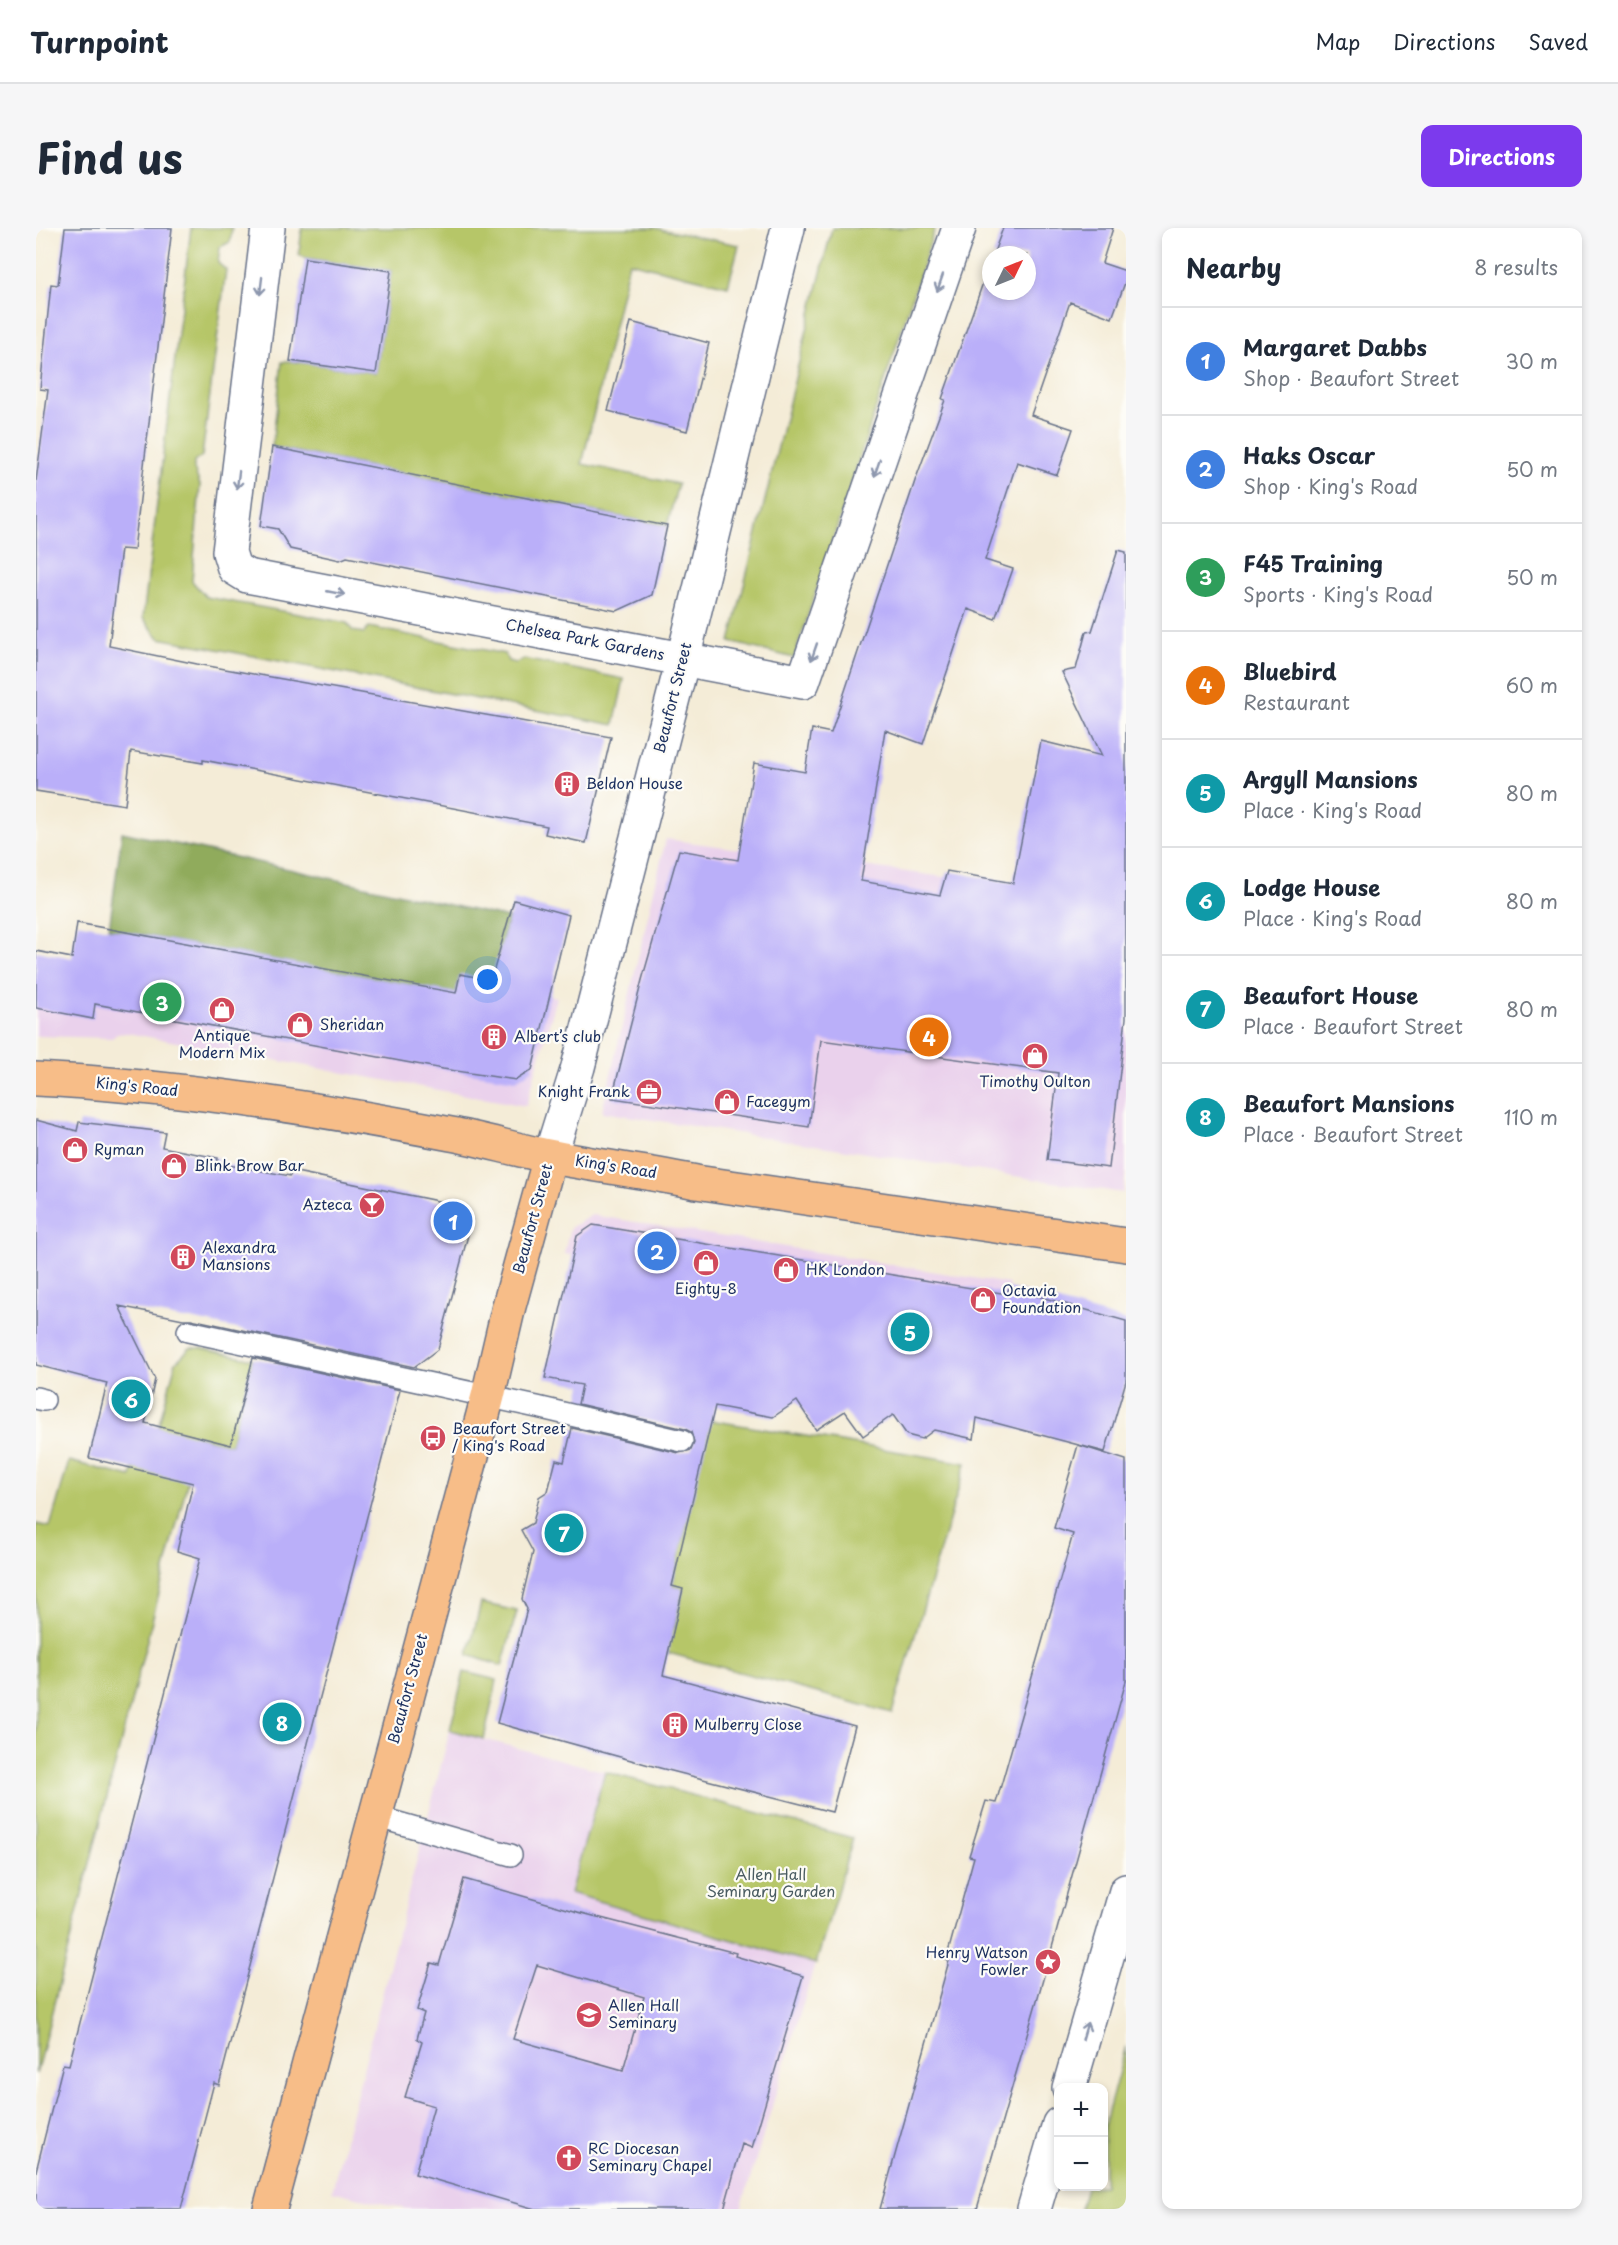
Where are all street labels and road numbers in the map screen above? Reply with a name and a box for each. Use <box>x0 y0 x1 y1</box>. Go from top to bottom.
street label: Chelsea Park Gardens <box>504 612 667 665</box>
street label: Beaufort Street <box>647 640 696 756</box>
street label: King's Road <box>95 1070 179 1101</box>
street label: King's Road <box>574 1148 659 1183</box>
street label: Beaufort Street <box>506 1161 557 1277</box>
street label: Beaufort Street <box>381 1631 432 1747</box>

